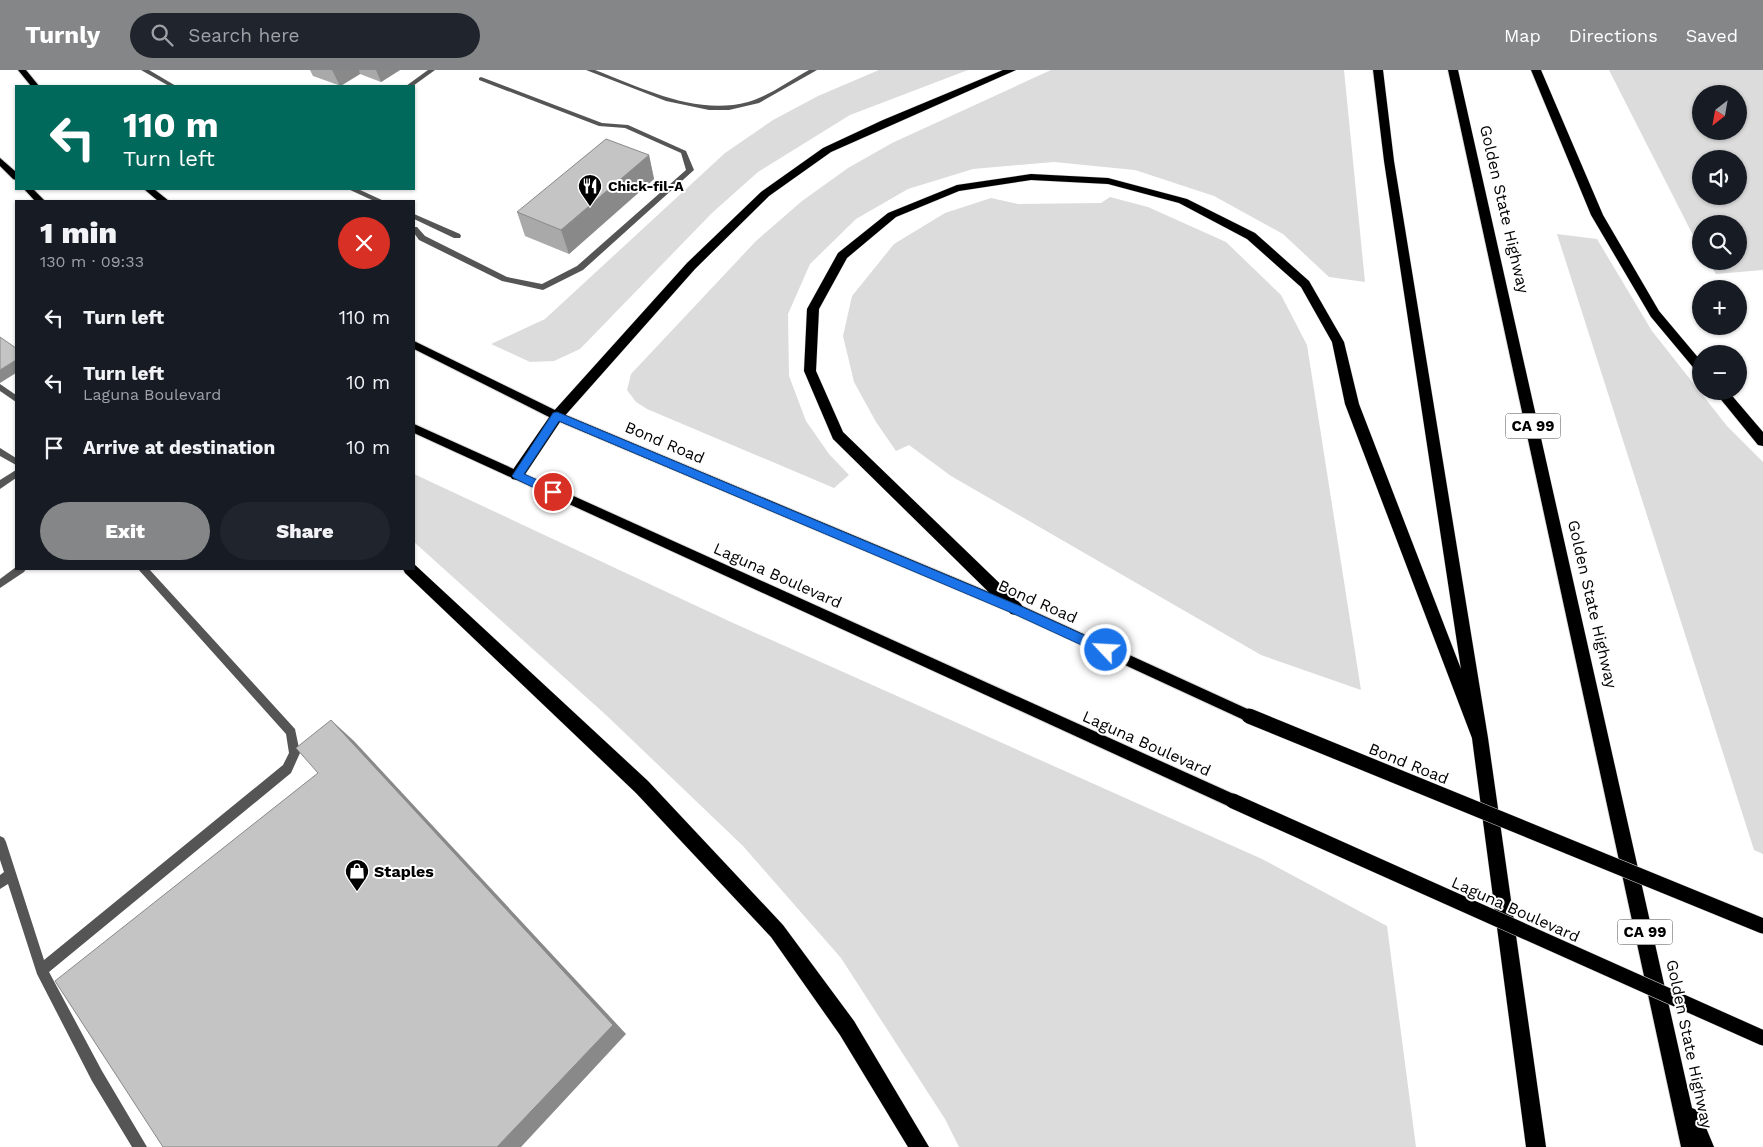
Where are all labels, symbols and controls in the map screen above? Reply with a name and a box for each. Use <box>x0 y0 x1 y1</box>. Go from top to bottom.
search box <box>130 13 480 58</box>
text: Turnly <box>25 21 100 49</box>
icon: search <box>148 21 176 49</box>
text: Search here <box>188 24 300 47</box>
text: Map <box>1504 25 1541 46</box>
text: Directions <box>1569 25 1658 46</box>
text: Saved <box>1686 25 1738 46</box>
north arrow <box>1692 85 1748 140</box>
map controls <box>1692 85 1747 400</box>
text: 110 m <box>123 104 219 146</box>
icon: left <box>40 105 105 170</box>
street label: Golden State Highway <box>1476 123 1533 296</box>
text: Turn left <box>123 146 215 171</box>
button: sound <box>1692 150 1747 205</box>
restaurant icon: Chick-fil-A <box>577 173 603 207</box>
place label: Chick-fil-A <box>608 178 684 194</box>
text: 1 min <box>40 215 117 250</box>
button: search <box>1692 215 1747 270</box>
button: close <box>338 217 390 269</box>
text: 130 m · 09:33 <box>40 252 144 271</box>
button: + <box>1692 280 1747 335</box>
icon: left <box>40 304 68 332</box>
text: Turn left <box>83 306 164 329</box>
text: 110 m <box>339 306 390 329</box>
button: − <box>1692 345 1747 400</box>
text: Turn left <box>83 362 164 385</box>
icon: left <box>40 369 68 397</box>
text: 10 m <box>346 371 390 394</box>
text: Laguna Boulevard <box>83 385 221 404</box>
road number: CA 99 <box>1506 414 1560 438</box>
street label: Bond Road <box>622 417 707 468</box>
icon: arrive <box>40 434 68 462</box>
text: Arrive at destination <box>83 436 275 459</box>
text: 10 m <box>346 436 390 459</box>
pin <box>532 471 574 513</box>
icon: arrive <box>539 478 567 506</box>
button: Exit <box>40 502 210 560</box>
button: Share <box>220 502 390 560</box>
street label: Golden State Highway <box>1564 518 1621 691</box>
street label: Laguna Boulevard <box>711 539 845 612</box>
street label: Bond Road <box>995 576 1080 627</box>
position arrow <box>1079 623 1131 675</box>
street label: Laguna Boulevard <box>1080 707 1214 780</box>
street label: Bond Road <box>1366 739 1452 788</box>
shop icon: Staples <box>344 858 370 892</box>
place label: Staples <box>374 862 434 881</box>
street label: Laguna Boulevard <box>1449 873 1583 946</box>
road number: CA 99 <box>1618 920 1672 944</box>
street label: Golden State Highway <box>1662 958 1717 1131</box>

